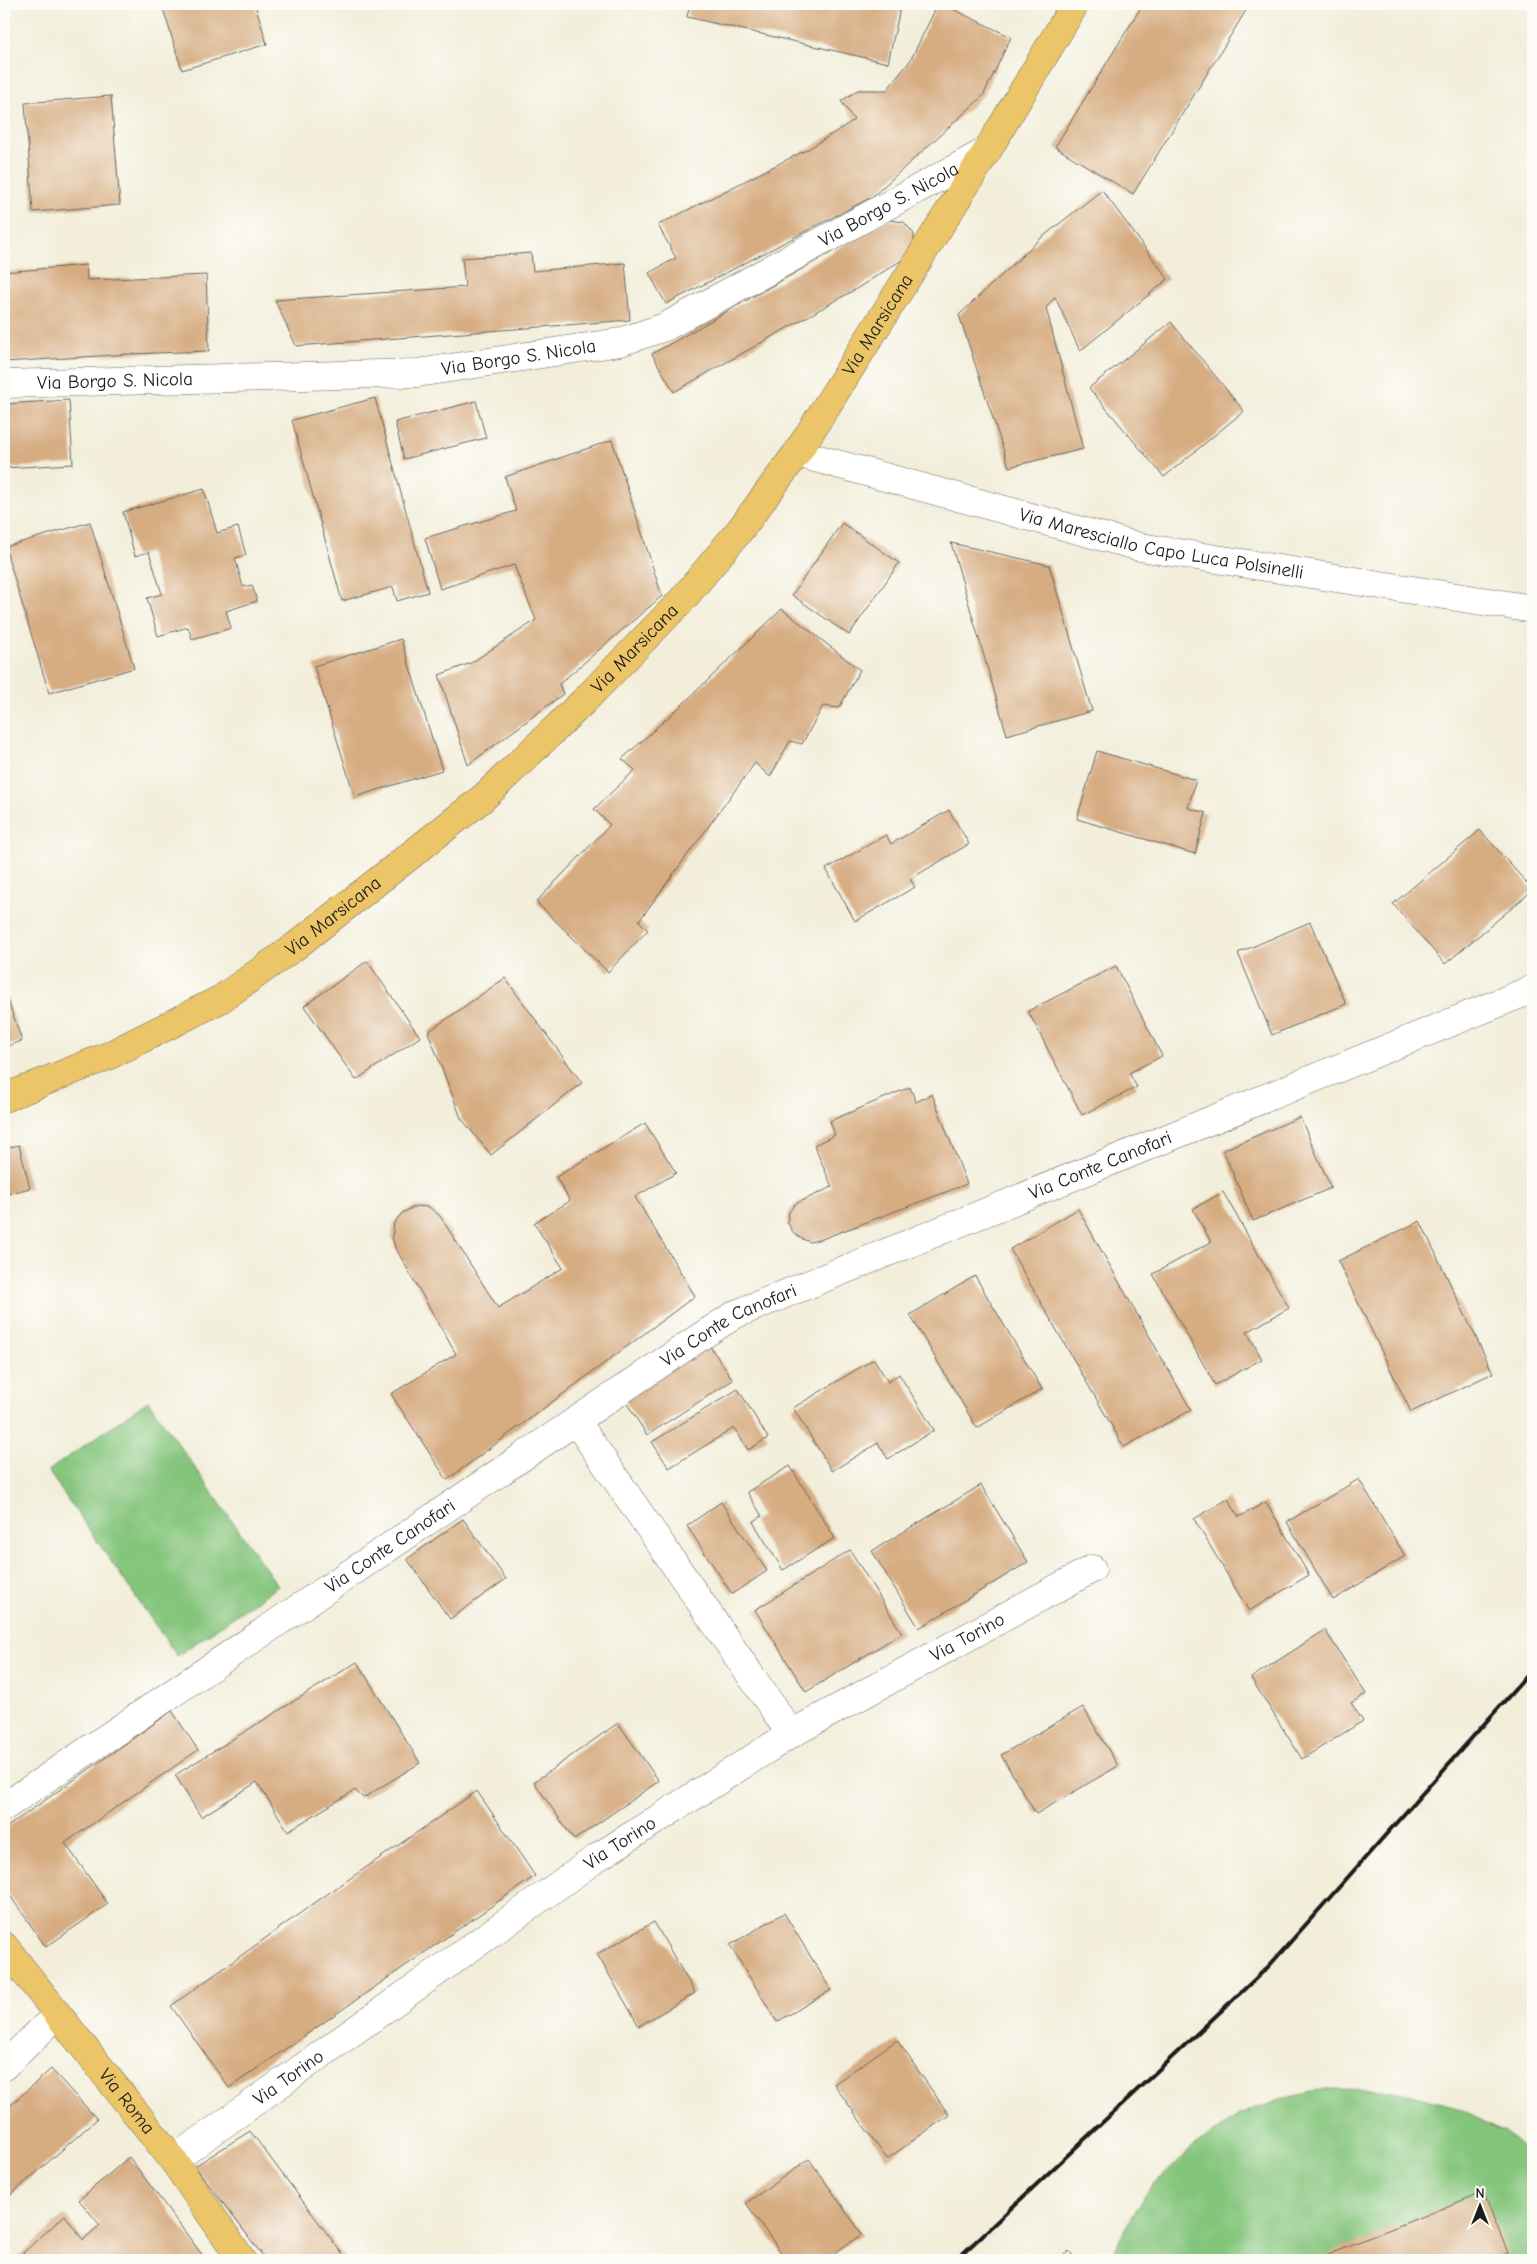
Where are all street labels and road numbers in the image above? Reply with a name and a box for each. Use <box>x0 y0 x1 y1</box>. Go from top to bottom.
street label: Via Borgo S. Nicola <box>815 158 962 252</box>
street label: Via Marsicana <box>838 270 918 380</box>
street label: Via Borgo S. Nicola <box>440 335 597 380</box>
street label: Via Borgo S. Nicola <box>37 368 193 394</box>
street label: Via Maresciallo Capo Luca Polsinelli <box>1017 503 1305 584</box>
street label: Via Marsicana <box>587 600 683 698</box>
street label: Via Marsicana <box>281 872 385 961</box>
street label: Via Conte Canofari <box>1026 1126 1175 1204</box>
street label: Via Conte Canofari <box>657 1279 800 1371</box>
street label: Via Conte Canofari <box>321 1494 459 1598</box>
street label: Via Torino <box>926 1608 1008 1666</box>
street label: Via Torino <box>580 1812 660 1874</box>
street label: Via Torino <box>249 2045 328 2110</box>
street label: Via Roma <box>94 2064 159 2139</box>

